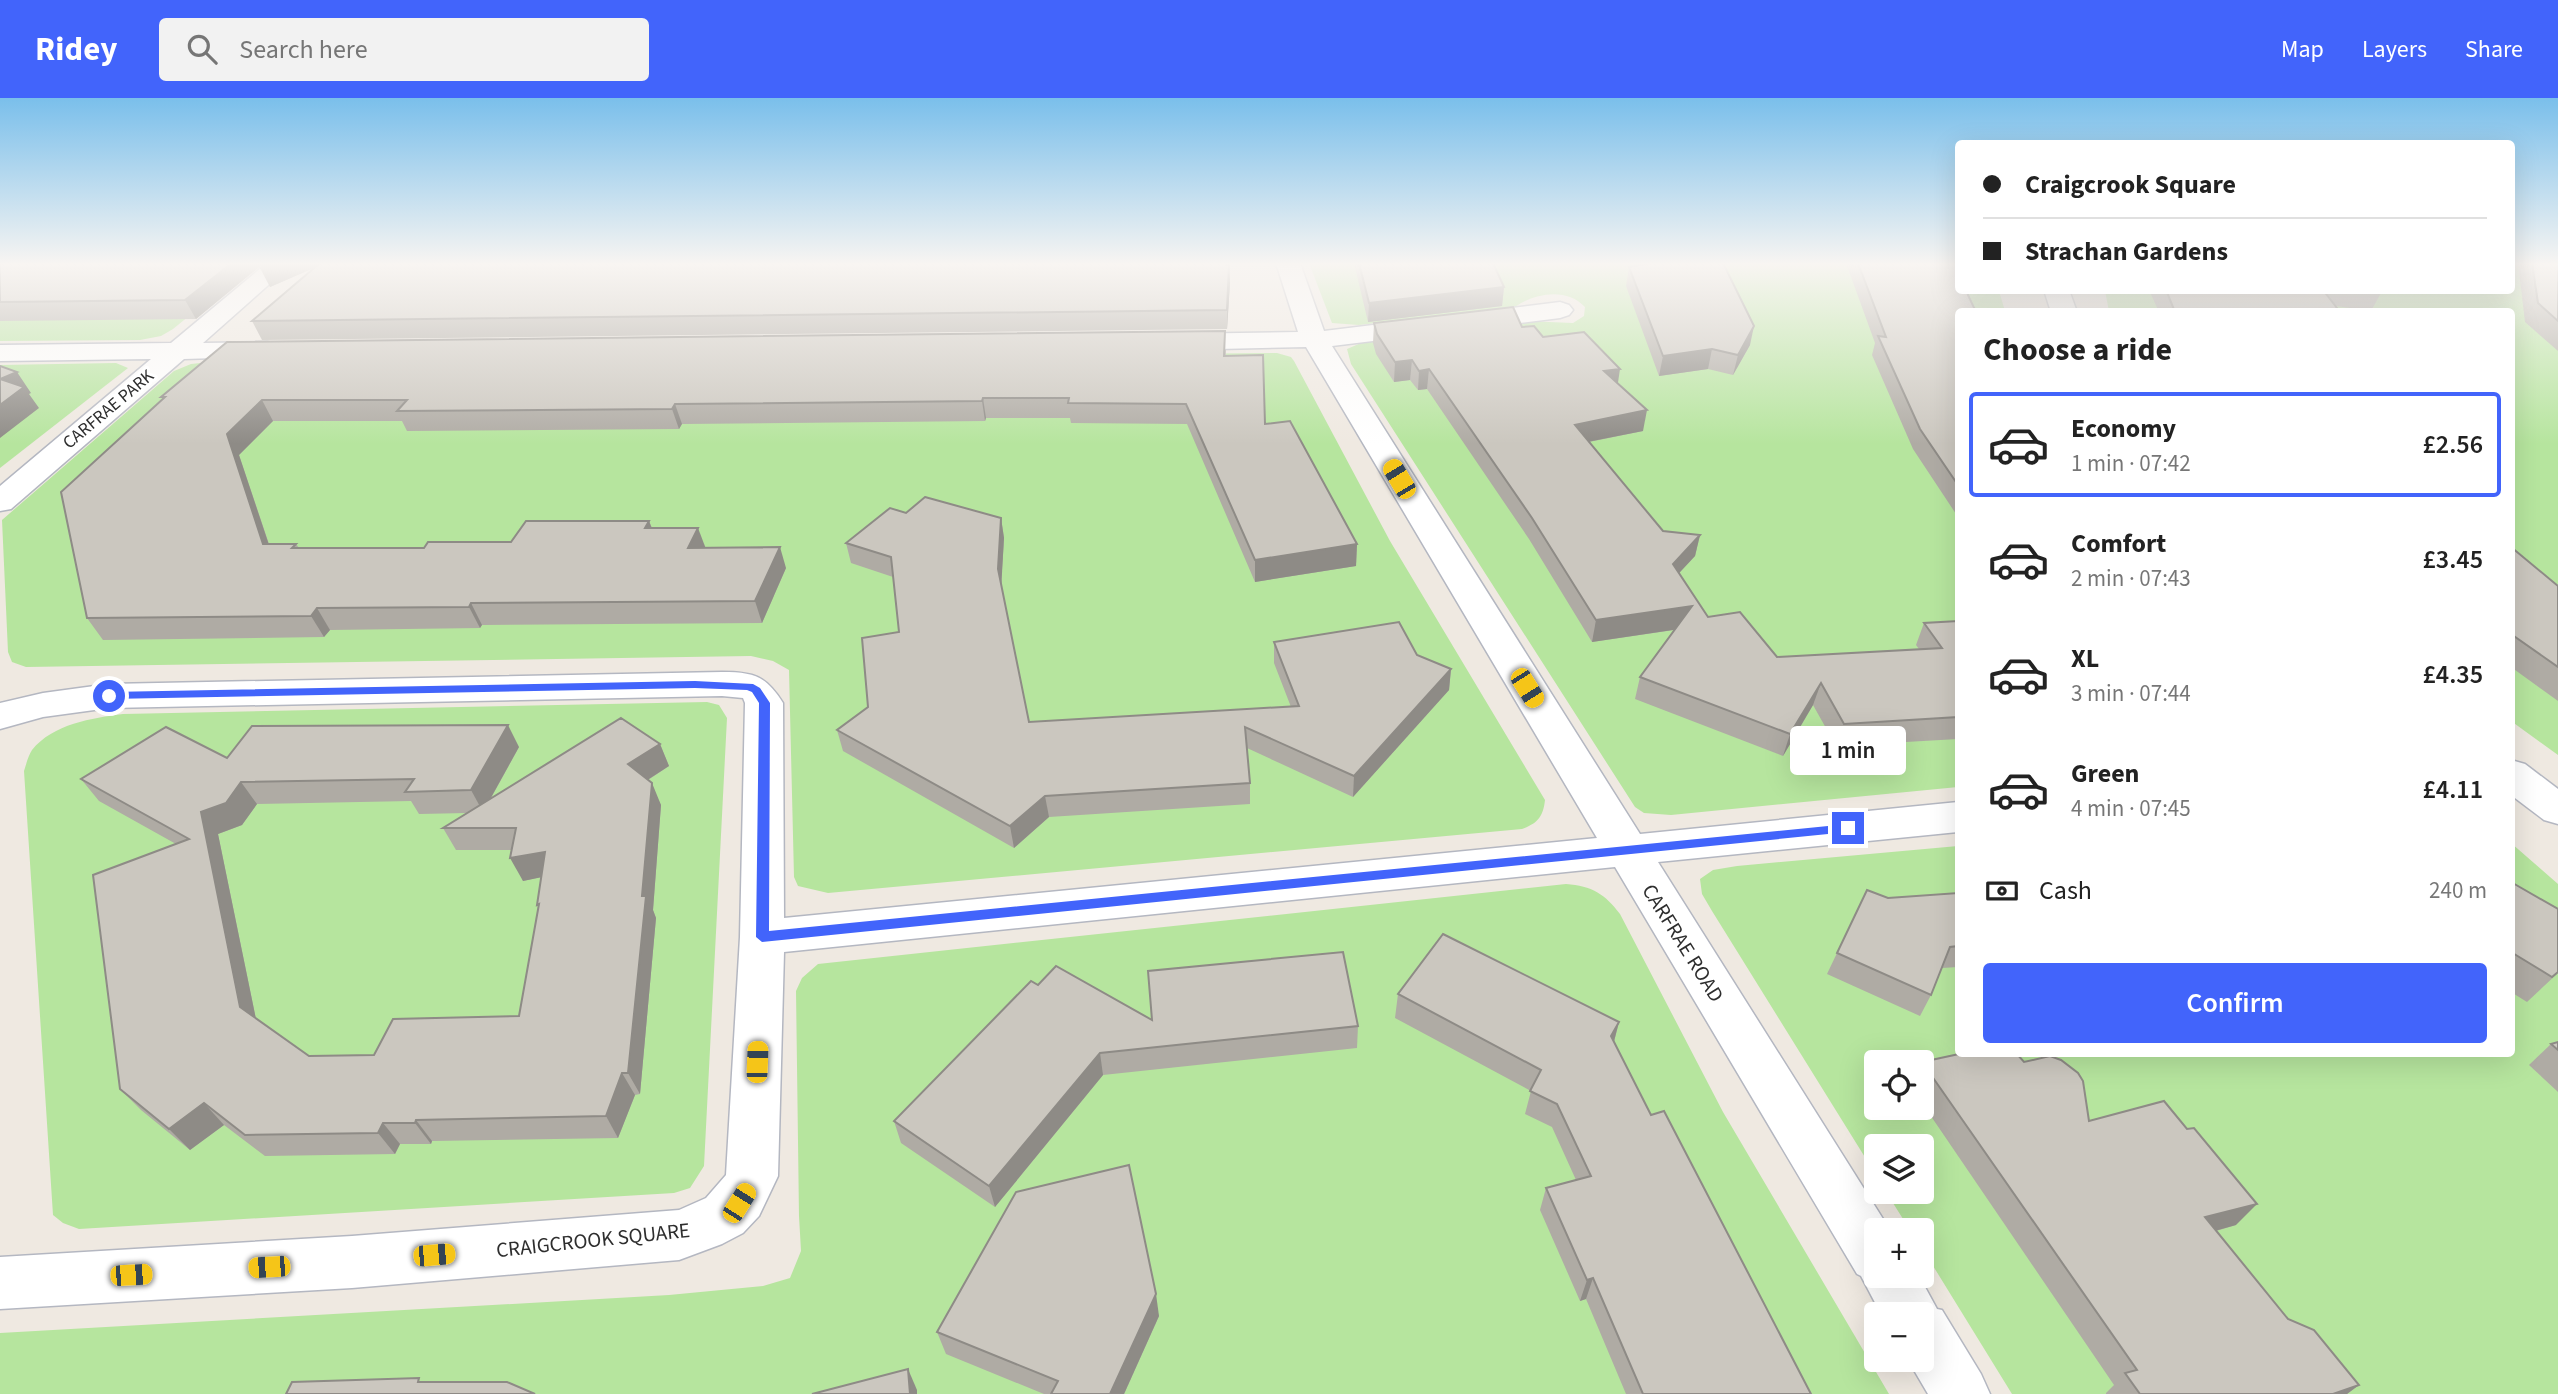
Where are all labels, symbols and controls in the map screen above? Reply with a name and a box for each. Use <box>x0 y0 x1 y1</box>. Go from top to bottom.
search box <box>159 18 649 81</box>
text: Ridey <box>35 26 117 73</box>
icon: search <box>183 30 221 68</box>
text: Search here <box>239 31 368 68</box>
text: Map <box>2281 32 2324 67</box>
text: Layers <box>2362 32 2427 67</box>
text: Share <box>2465 32 2523 67</box>
text: Craigcrook Square <box>2025 166 2236 203</box>
text: Strachan Gardens <box>2025 233 2228 270</box>
text: Choose a ride <box>1983 327 2172 373</box>
street label: CARFRAE PARK <box>57 363 160 455</box>
text: Economy <box>2071 410 2176 447</box>
icon: car <box>1987 413 2050 476</box>
text: £2.56 <box>2422 426 2483 463</box>
text: 1 min · 07:42 <box>2071 447 2191 480</box>
car <box>1380 456 1419 502</box>
text: Comfort <box>2071 525 2166 562</box>
icon: car <box>1987 528 2050 591</box>
text: £3.45 <box>2422 541 2483 578</box>
text: 2 min · 07:43 <box>2071 562 2191 595</box>
text: XL <box>2071 640 2099 677</box>
icon: car <box>1987 643 2050 706</box>
text: £4.35 <box>2422 656 2483 693</box>
car <box>1507 665 1548 711</box>
text: 3 min · 07:44 <box>2071 677 2191 710</box>
route start <box>93 680 125 712</box>
callout: 1 min <box>1790 726 1906 776</box>
text: 1 min <box>1821 734 1875 767</box>
text: Green <box>2071 755 2139 792</box>
icon: car <box>1987 758 2050 821</box>
text: £4.11 <box>2422 771 2483 808</box>
text: 4 min · 07:45 <box>2071 792 2191 825</box>
route end <box>1832 812 1864 844</box>
icon: cash <box>1983 872 2021 910</box>
text: Cash <box>2039 872 2092 909</box>
text: 240 m <box>2429 874 2487 907</box>
street label: CARFRAE ROAD <box>1635 878 1731 1008</box>
button: Confirm <box>1983 963 2487 1043</box>
car <box>746 1041 769 1083</box>
map controls <box>1864 1050 1934 1372</box>
button: locate <box>1864 1050 1934 1120</box>
button: layers <box>1864 1134 1934 1204</box>
car <box>719 1180 760 1226</box>
street label: CRAIGCROOK SQUARE <box>495 1215 691 1265</box>
button: + <box>1864 1218 1934 1288</box>
car <box>413 1243 456 1267</box>
car <box>248 1255 291 1279</box>
car <box>110 1263 153 1287</box>
button: − <box>1864 1302 1934 1372</box>

